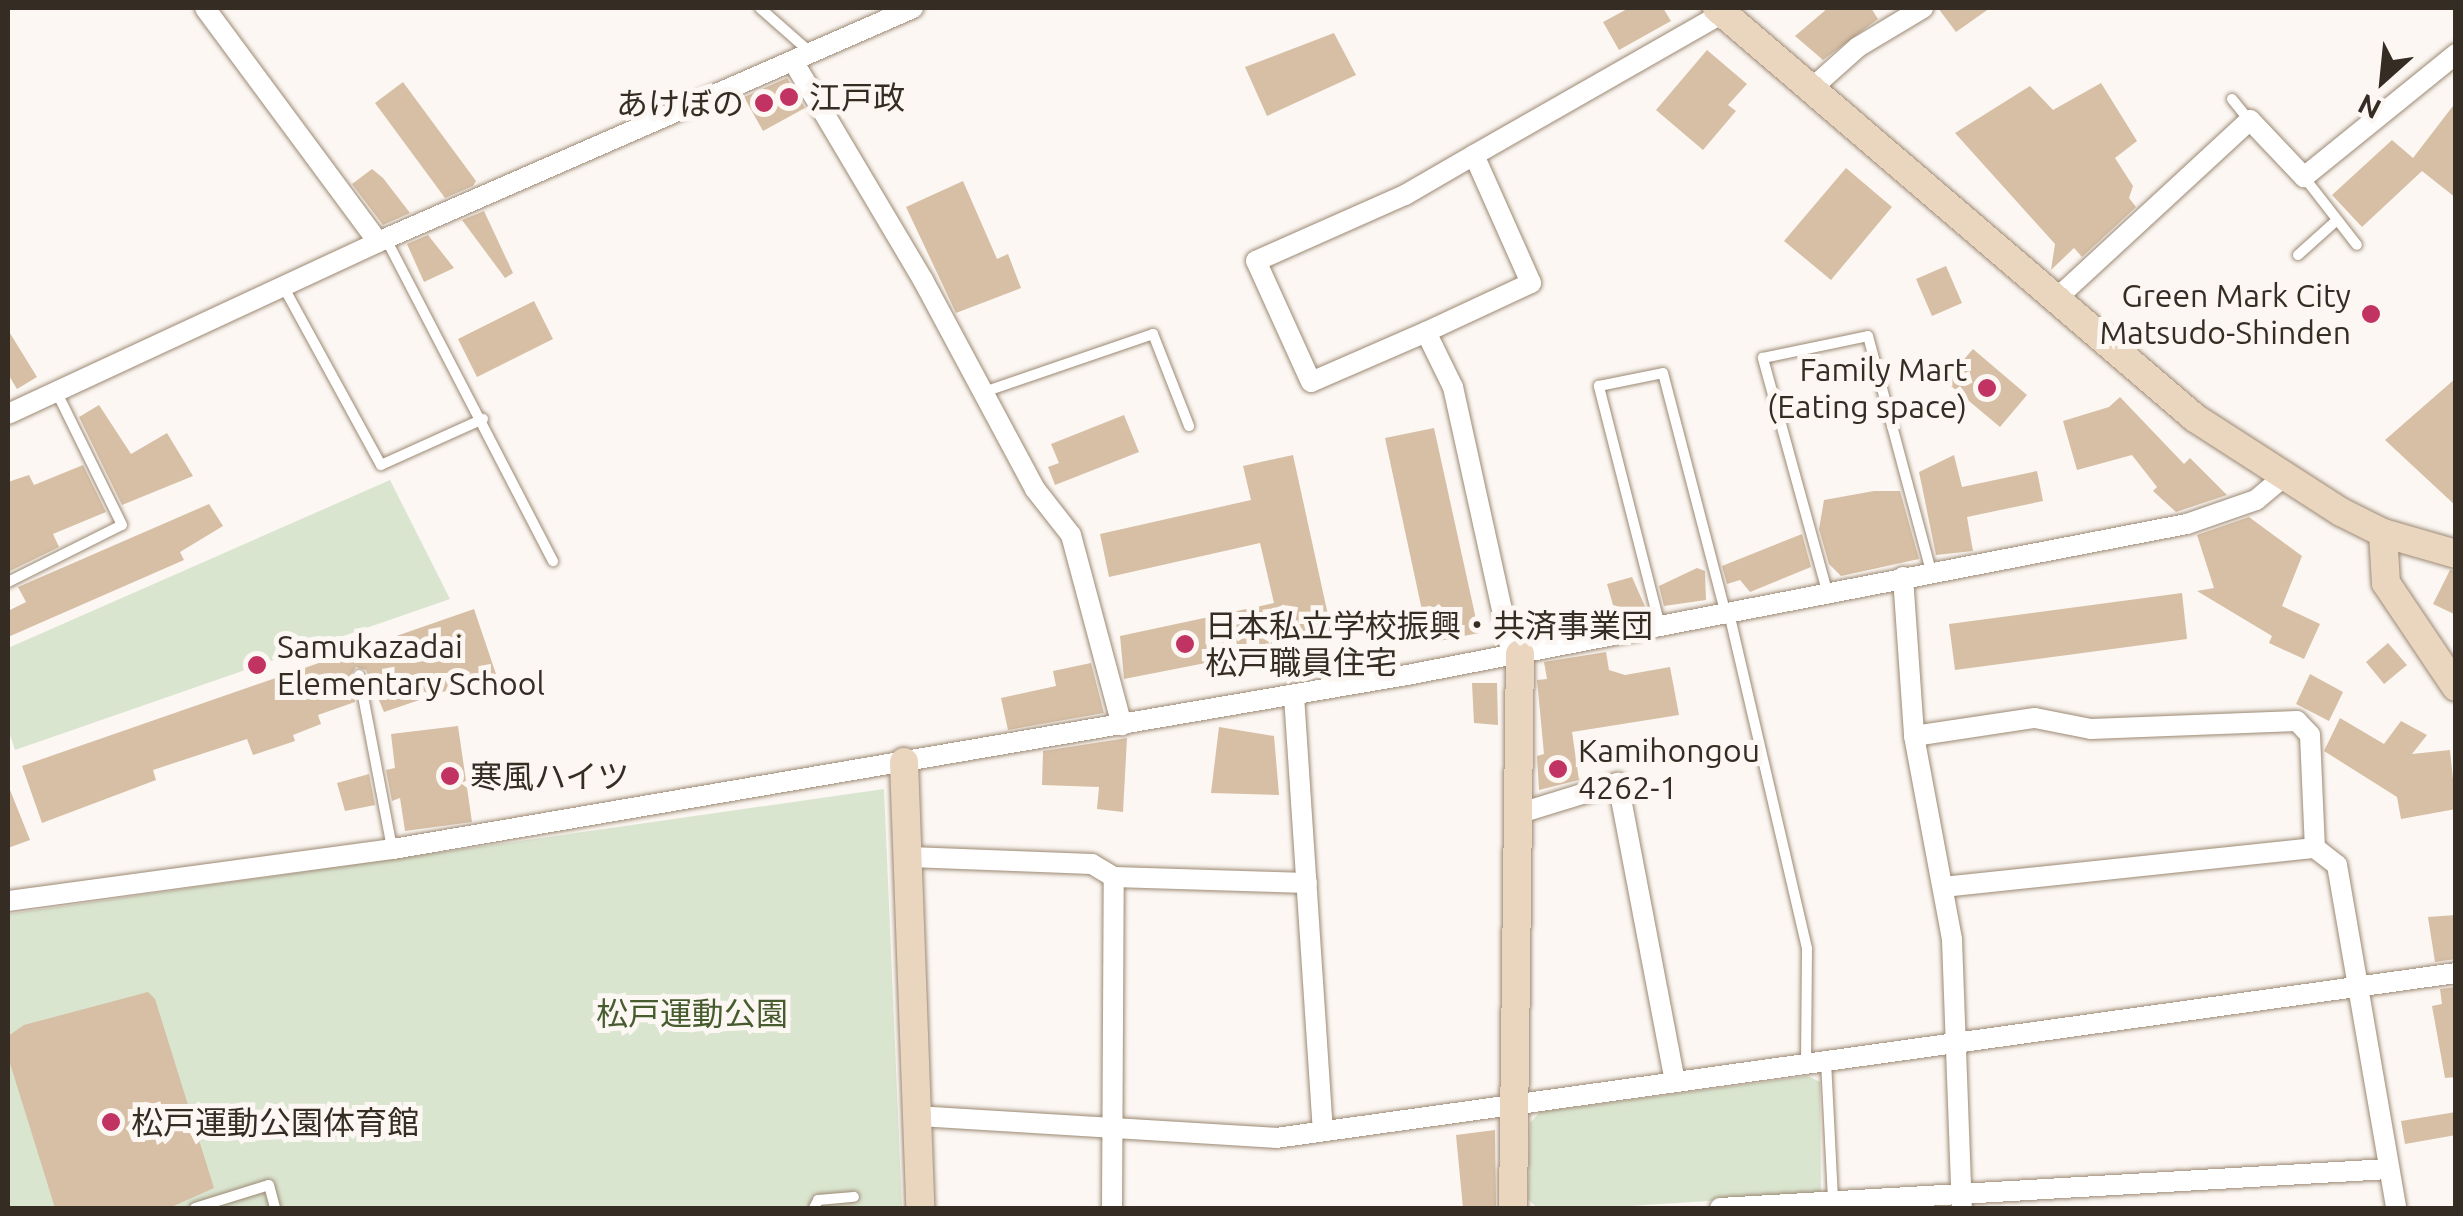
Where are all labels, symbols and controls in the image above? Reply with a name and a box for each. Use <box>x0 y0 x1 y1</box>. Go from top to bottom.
north arrow <box>2333 30 2433 130</box>
place label: 江戸政 <box>809 78 905 116</box>
place label: あけぼの <box>616 84 744 122</box>
marker: 江戸政 <box>778 86 800 108</box>
text: N <box>2353 89 2386 126</box>
marker: あけぼの <box>753 92 775 114</box>
place label: Green Mark City Matsudo-Shinden <box>2100 277 2351 352</box>
marker: Green Mark City Matsudo-Shinden <box>2360 303 2382 325</box>
place label: Family Mart (Eating space) <box>1767 351 1967 426</box>
marker: Family Mart (Eating space) <box>1976 377 1998 399</box>
place label: 日本私立学校振興・共済事業団 松戸職員住宅 <box>1205 607 1653 682</box>
place label: Samukazadai Elementary School <box>277 628 545 703</box>
marker: 日本私立学校振興・共済事業団 松戸職員住宅 <box>1174 633 1196 655</box>
marker: Samukazadai Elementary School <box>246 654 268 676</box>
place label: Kamihongou 4262-1 <box>1578 732 1760 807</box>
place label: 寒風ハイツ <box>470 757 630 795</box>
marker: Kamihongou 4262-1 <box>1547 758 1569 780</box>
marker: 寒風ハイツ <box>439 765 461 787</box>
park label: 松戸運動公園 <box>596 994 788 1032</box>
place label: 松戸運動公園体育館 <box>131 1103 419 1141</box>
marker: 松戸運動公園体育館 <box>100 1111 122 1133</box>

